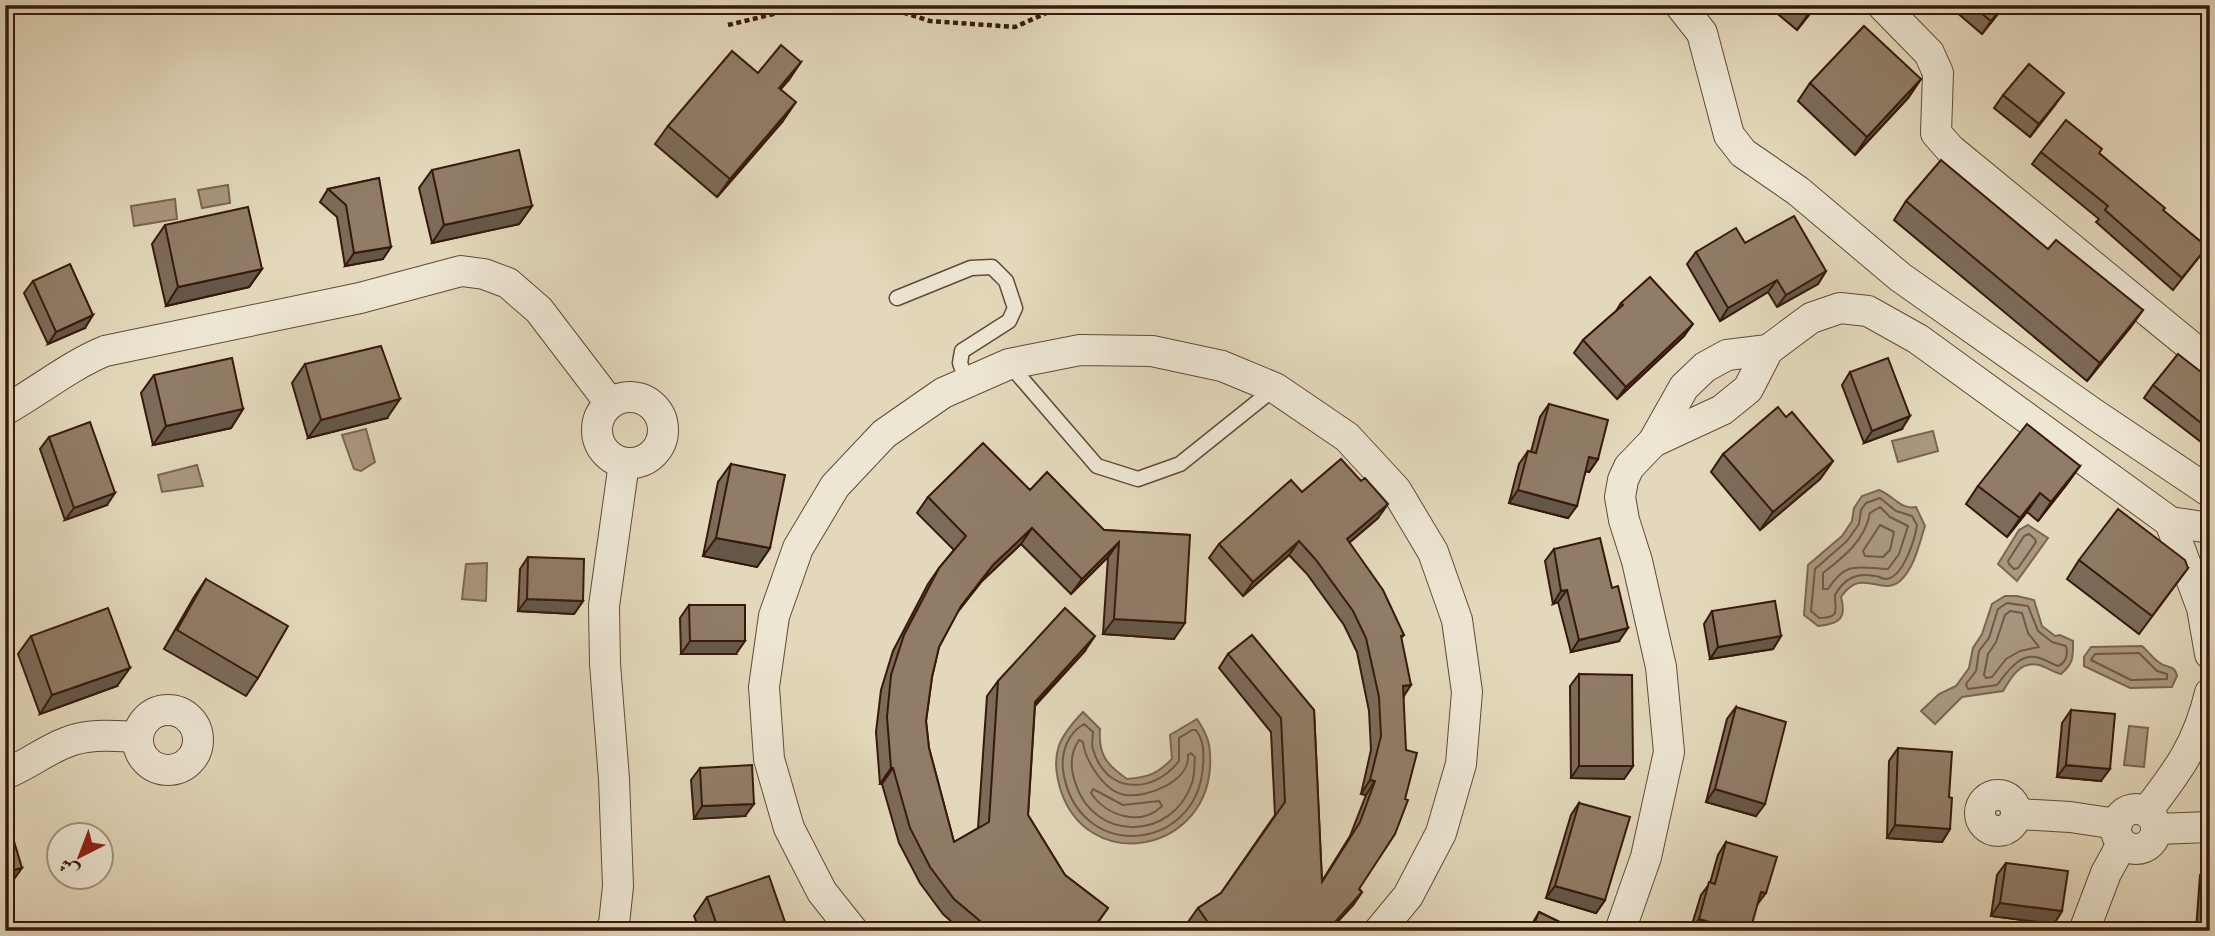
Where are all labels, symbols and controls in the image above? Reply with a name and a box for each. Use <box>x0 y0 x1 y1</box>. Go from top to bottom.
north arrow <box>46 820 116 890</box>
text: ش <box>55 853 84 882</box>

